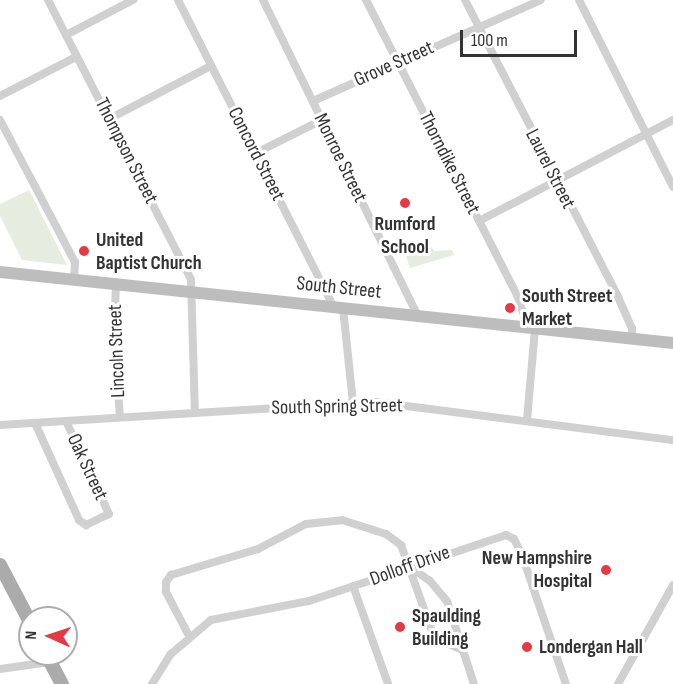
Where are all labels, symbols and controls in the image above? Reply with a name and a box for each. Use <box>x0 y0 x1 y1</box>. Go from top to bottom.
scale bar <box>463 18 580 56</box>
text: 100 m <box>471 30 508 51</box>
street label: Grove Street <box>350 36 438 92</box>
street label: Thompson Street <box>89 94 163 208</box>
street label: Concord Street <box>222 103 290 205</box>
street label: Thorndike Street <box>413 108 485 218</box>
street label: Monroe Street <box>308 110 372 206</box>
street label: Laurel Street <box>520 125 580 213</box>
marker: Rumford School <box>398 196 412 210</box>
place label: Rumford School <box>374 213 436 260</box>
place label: United Baptist Church <box>96 228 202 275</box>
marker: United Baptist Church <box>77 244 91 258</box>
street label: South Street <box>295 272 383 304</box>
place label: South Street Market <box>522 284 612 331</box>
marker: South Street Market <box>503 301 517 315</box>
street label: Lincoln Street <box>103 304 131 398</box>
street label: South Spring Street <box>271 394 403 420</box>
street label: Oak Street <box>61 430 113 504</box>
street label: Dolloff Drive <box>367 540 453 592</box>
place label: New Hampshire Hospital <box>482 546 592 593</box>
marker: New Hampshire Hospital <box>597 561 615 579</box>
place label: Spaulding Building <box>412 604 481 651</box>
north arrow <box>18 606 78 666</box>
marker: Spaulding Building <box>393 620 407 634</box>
text: N <box>22 630 41 640</box>
place label: Londergan Hall <box>539 635 643 659</box>
marker: Londergan Hall <box>520 640 534 654</box>

